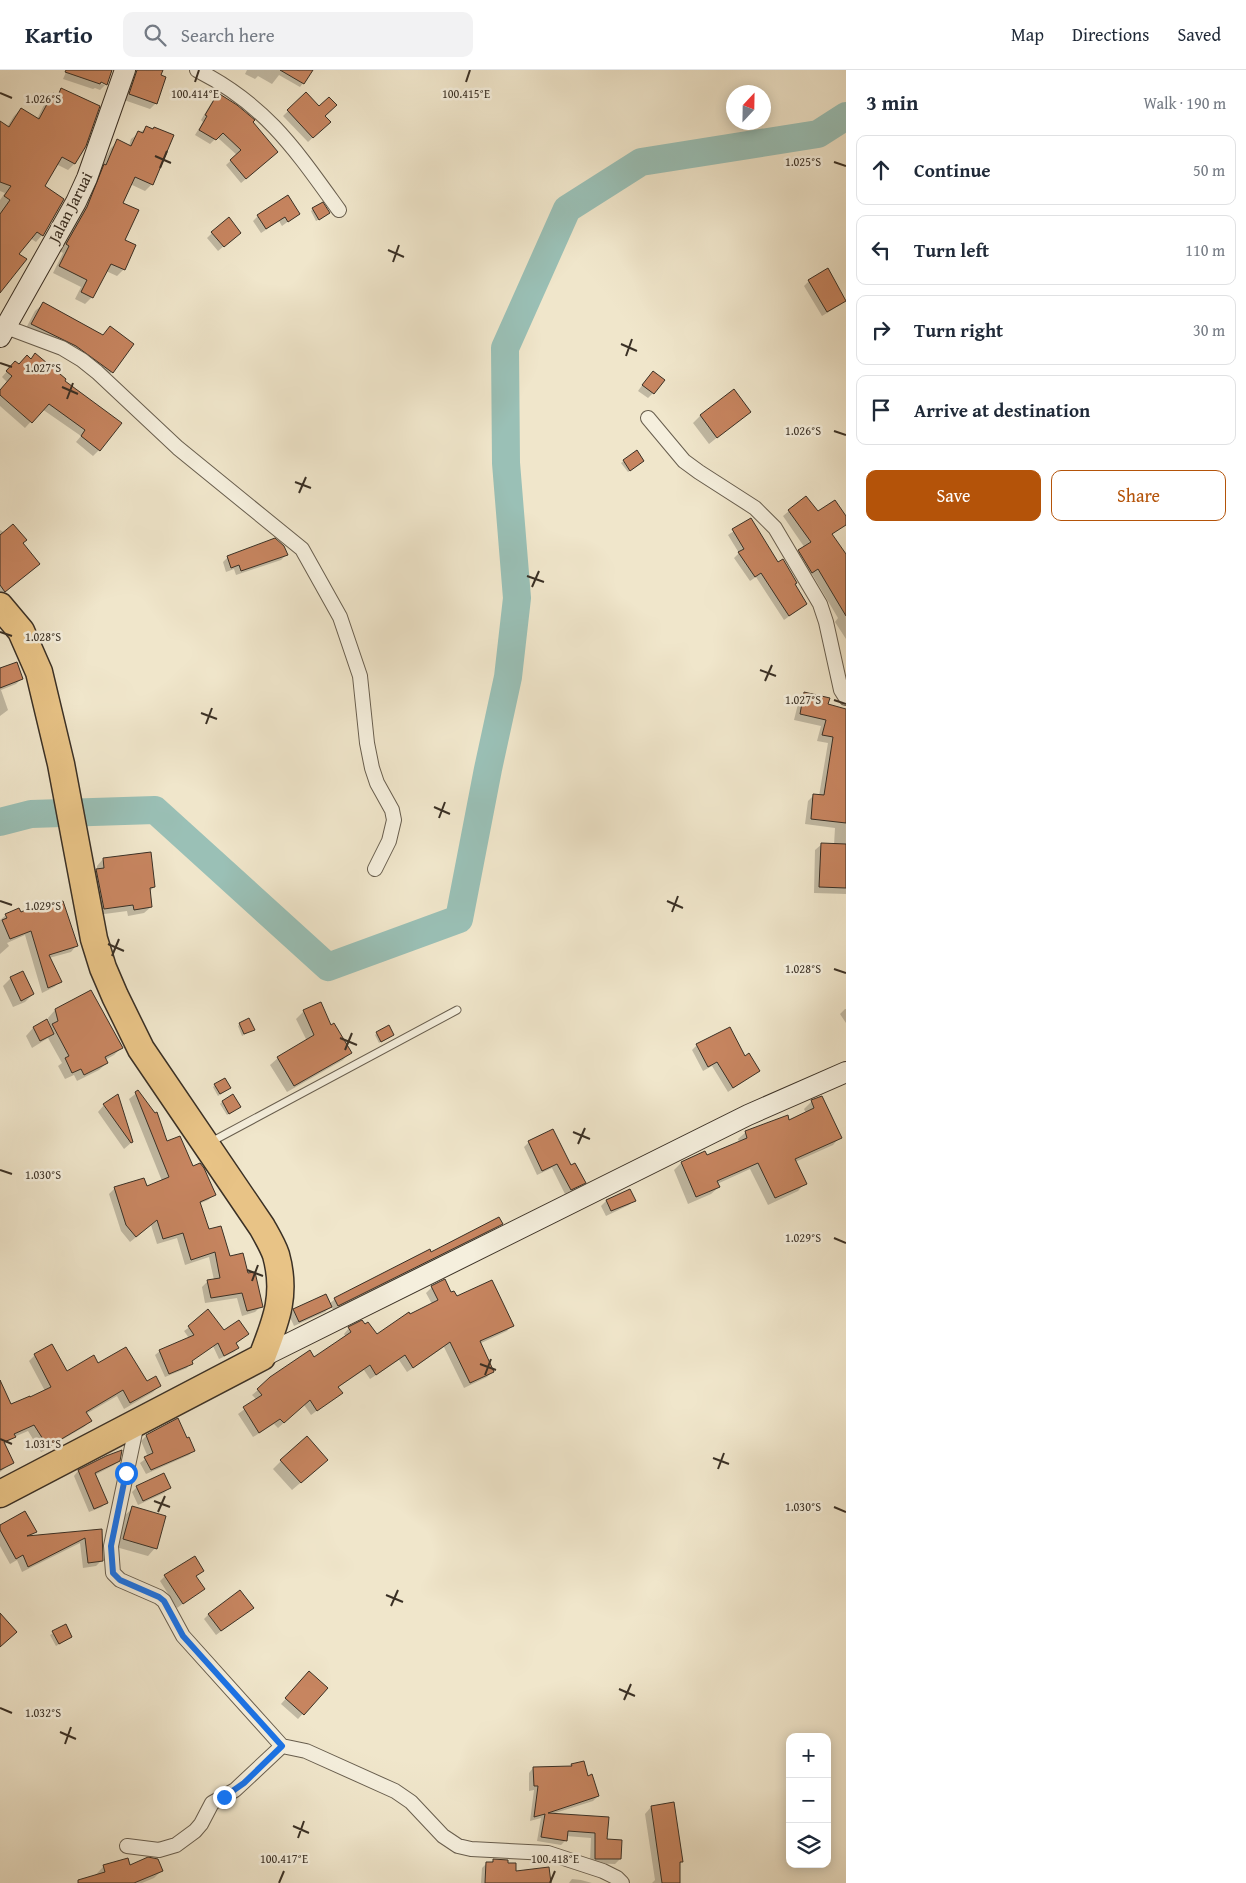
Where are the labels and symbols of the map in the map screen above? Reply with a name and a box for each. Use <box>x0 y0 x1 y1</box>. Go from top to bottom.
text: 100.414°E <box>171 85 219 102</box>
text: 100.415°E <box>442 85 490 102</box>
north arrow <box>726 85 771 130</box>
text: 1.026°S <box>25 90 61 107</box>
text: 1.025°S <box>785 153 821 170</box>
street label: Jalan Jaruai <box>41 167 98 249</box>
text: 1.027°S <box>25 359 61 376</box>
text: 1.026°S <box>785 422 821 439</box>
text: 1.028°S <box>25 628 61 645</box>
text: 1.027°S <box>785 691 821 708</box>
text: 1.029°S <box>25 897 61 914</box>
text: 1.028°S <box>785 960 821 977</box>
text: 1.030°S <box>25 1166 61 1183</box>
text: 1.029°S <box>785 1229 821 1246</box>
text: 1.031°S <box>25 1435 61 1452</box>
route start <box>115 1462 138 1485</box>
text: 1.030°S <box>785 1498 821 1515</box>
text: 1.032°S <box>25 1704 61 1721</box>
route end <box>213 1786 236 1809</box>
text: 100.417°E <box>260 1850 308 1867</box>
text: 100.418°E <box>531 1850 579 1867</box>

